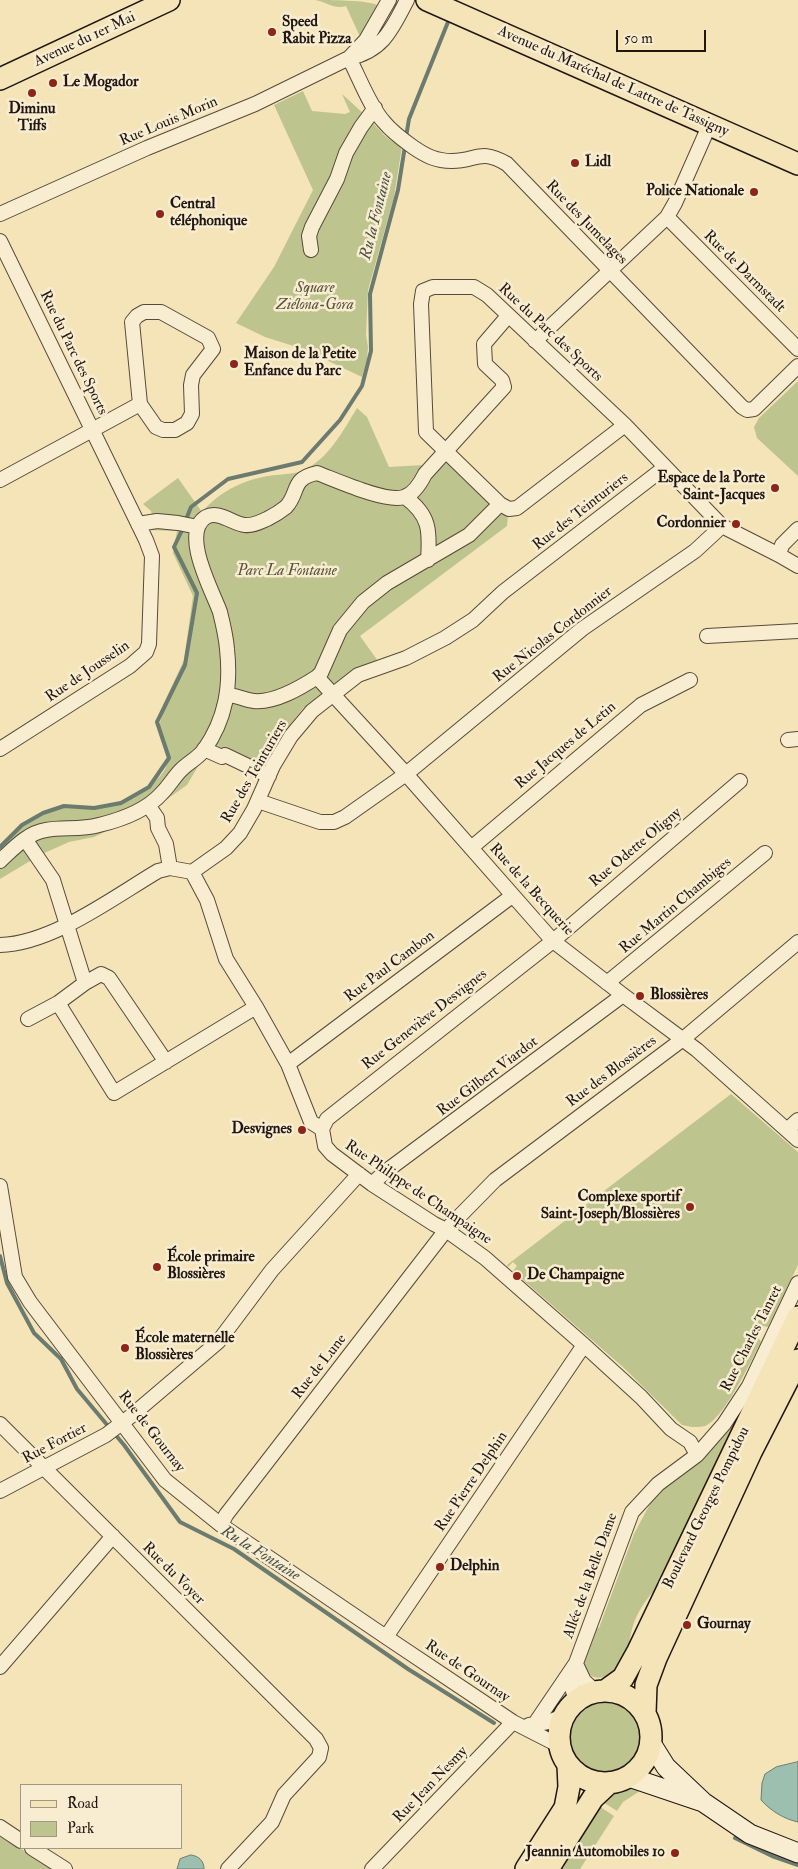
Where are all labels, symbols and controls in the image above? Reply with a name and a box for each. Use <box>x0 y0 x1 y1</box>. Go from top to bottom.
street label: Avenue du 1er Mai <box>31 9 139 71</box>
place label: Speed Rabit Pizza <box>282 14 352 49</box>
scale bar <box>618 20 708 52</box>
street label: Avenue du Maréchal de Lattre de Tassigny <box>495 23 731 141</box>
marker: Speed Rabit Pizza <box>266 26 278 38</box>
text: 50 m <box>624 29 653 48</box>
place label: Le Mogador <box>63 74 138 92</box>
marker: Le Mogador <box>47 77 59 89</box>
marker: Diminu Tiffs <box>26 87 38 99</box>
street label: Rue Louis Morin <box>117 93 221 151</box>
place label: Diminu Tiffs <box>8 101 56 136</box>
place label: Lidl <box>585 154 611 172</box>
marker: Lidl <box>569 157 581 169</box>
water label: Ru la Fontaine <box>357 170 397 262</box>
street label: Rue des Jumelages <box>541 177 631 269</box>
place label: Police Nationale <box>646 183 744 201</box>
marker: Police Nationale <box>748 186 760 198</box>
place label: Central téléphonique <box>170 196 247 231</box>
marker: Central téléphonique <box>154 208 166 220</box>
street label: Rue de Darmstadt <box>699 227 789 317</box>
park label: Square Ziélona-Gora <box>276 280 354 315</box>
street label: Rue du Parc des Sports <box>494 280 606 386</box>
street label: Rue du Parc des Sports <box>35 288 111 418</box>
place label: Maison de la Petite Enfance du Parc <box>244 346 356 381</box>
marker: Maison de la Petite Enfance du Parc <box>228 358 240 370</box>
street label: Rue des Teinturiers <box>530 469 632 555</box>
place label: Espace de la Porte Saint-Jacques <box>658 470 765 505</box>
marker: Espace de la Porte Saint-Jacques <box>769 482 781 494</box>
place label: Cordonnier <box>656 515 726 533</box>
marker: Cordonnier <box>730 518 742 530</box>
park label: Parc La Fontaine <box>237 563 337 581</box>
street label: Rue Nicolas Cordonnier <box>490 583 616 687</box>
street label: Rue de Jousselin <box>43 637 133 707</box>
street label: Rue Jacques de Letin <box>512 698 620 794</box>
street label: Rue des Teinturiers <box>218 717 292 827</box>
street label: Rue Odette Oligny <box>586 804 686 892</box>
street label: Rue de la Becquerie <box>485 840 577 940</box>
street label: Rue Martin Chambiges <box>616 854 736 958</box>
street label: Rue Paul Cambon <box>341 927 439 1007</box>
street label: Rue Geneviève Desvignes <box>359 966 491 1074</box>
place label: Blossières <box>650 987 708 1005</box>
marker: Blossières <box>634 990 646 1002</box>
street label: Rue des Blossières <box>563 1032 661 1112</box>
street label: Rue Gilbert Viardot <box>434 1033 542 1121</box>
place label: Desvignes <box>231 1121 292 1139</box>
marker: Desvignes <box>296 1124 308 1136</box>
street label: Rue Philippe de Champaigne <box>341 1137 495 1249</box>
place label: Complexe sportif Saint-Joseph/Blossières <box>541 1189 680 1224</box>
marker: Complexe sportif Saint-Joseph/Blossières <box>684 1201 696 1213</box>
place label: École primaire Blossières <box>167 1249 255 1284</box>
marker: École primaire Blossières <box>151 1261 163 1273</box>
place label: De Champaigne <box>527 1267 624 1285</box>
marker: De Champaigne <box>511 1270 523 1282</box>
street label: Rue Charles Tanret <box>717 1283 787 1395</box>
place label: École maternelle Blossières <box>135 1330 235 1365</box>
street label: Rue de Lune <box>289 1331 351 1403</box>
marker: École maternelle Blossières <box>119 1342 131 1354</box>
street label: Rue de Gournay <box>114 1388 188 1476</box>
street label: Rue Fortier <box>20 1420 90 1468</box>
street label: Boulevard Georges Pompidou <box>660 1424 754 1592</box>
street label: Rue Pierre Delphin <box>432 1429 512 1535</box>
street label: Allée de la Belle Dame <box>560 1511 622 1641</box>
water label: Ru la Fontaine <box>217 1522 303 1586</box>
street label: Rue du Voyer <box>138 1539 208 1609</box>
place label: Delphin <box>450 1558 499 1576</box>
marker: Delphin <box>434 1561 446 1573</box>
place label: Gournay <box>697 1616 751 1634</box>
marker: Gournay <box>681 1619 693 1631</box>
street label: Rue de Gournay <box>421 1637 513 1707</box>
street label: Rue Jean Nesmy <box>390 1743 472 1827</box>
legend <box>20 1784 182 1849</box>
text: Road <box>67 1794 98 1813</box>
text: Park <box>67 1819 94 1838</box>
place label: Jeannin Automobiles 10 <box>526 1844 665 1862</box>
marker: Jeannin Automobiles 10 <box>669 1847 681 1859</box>

